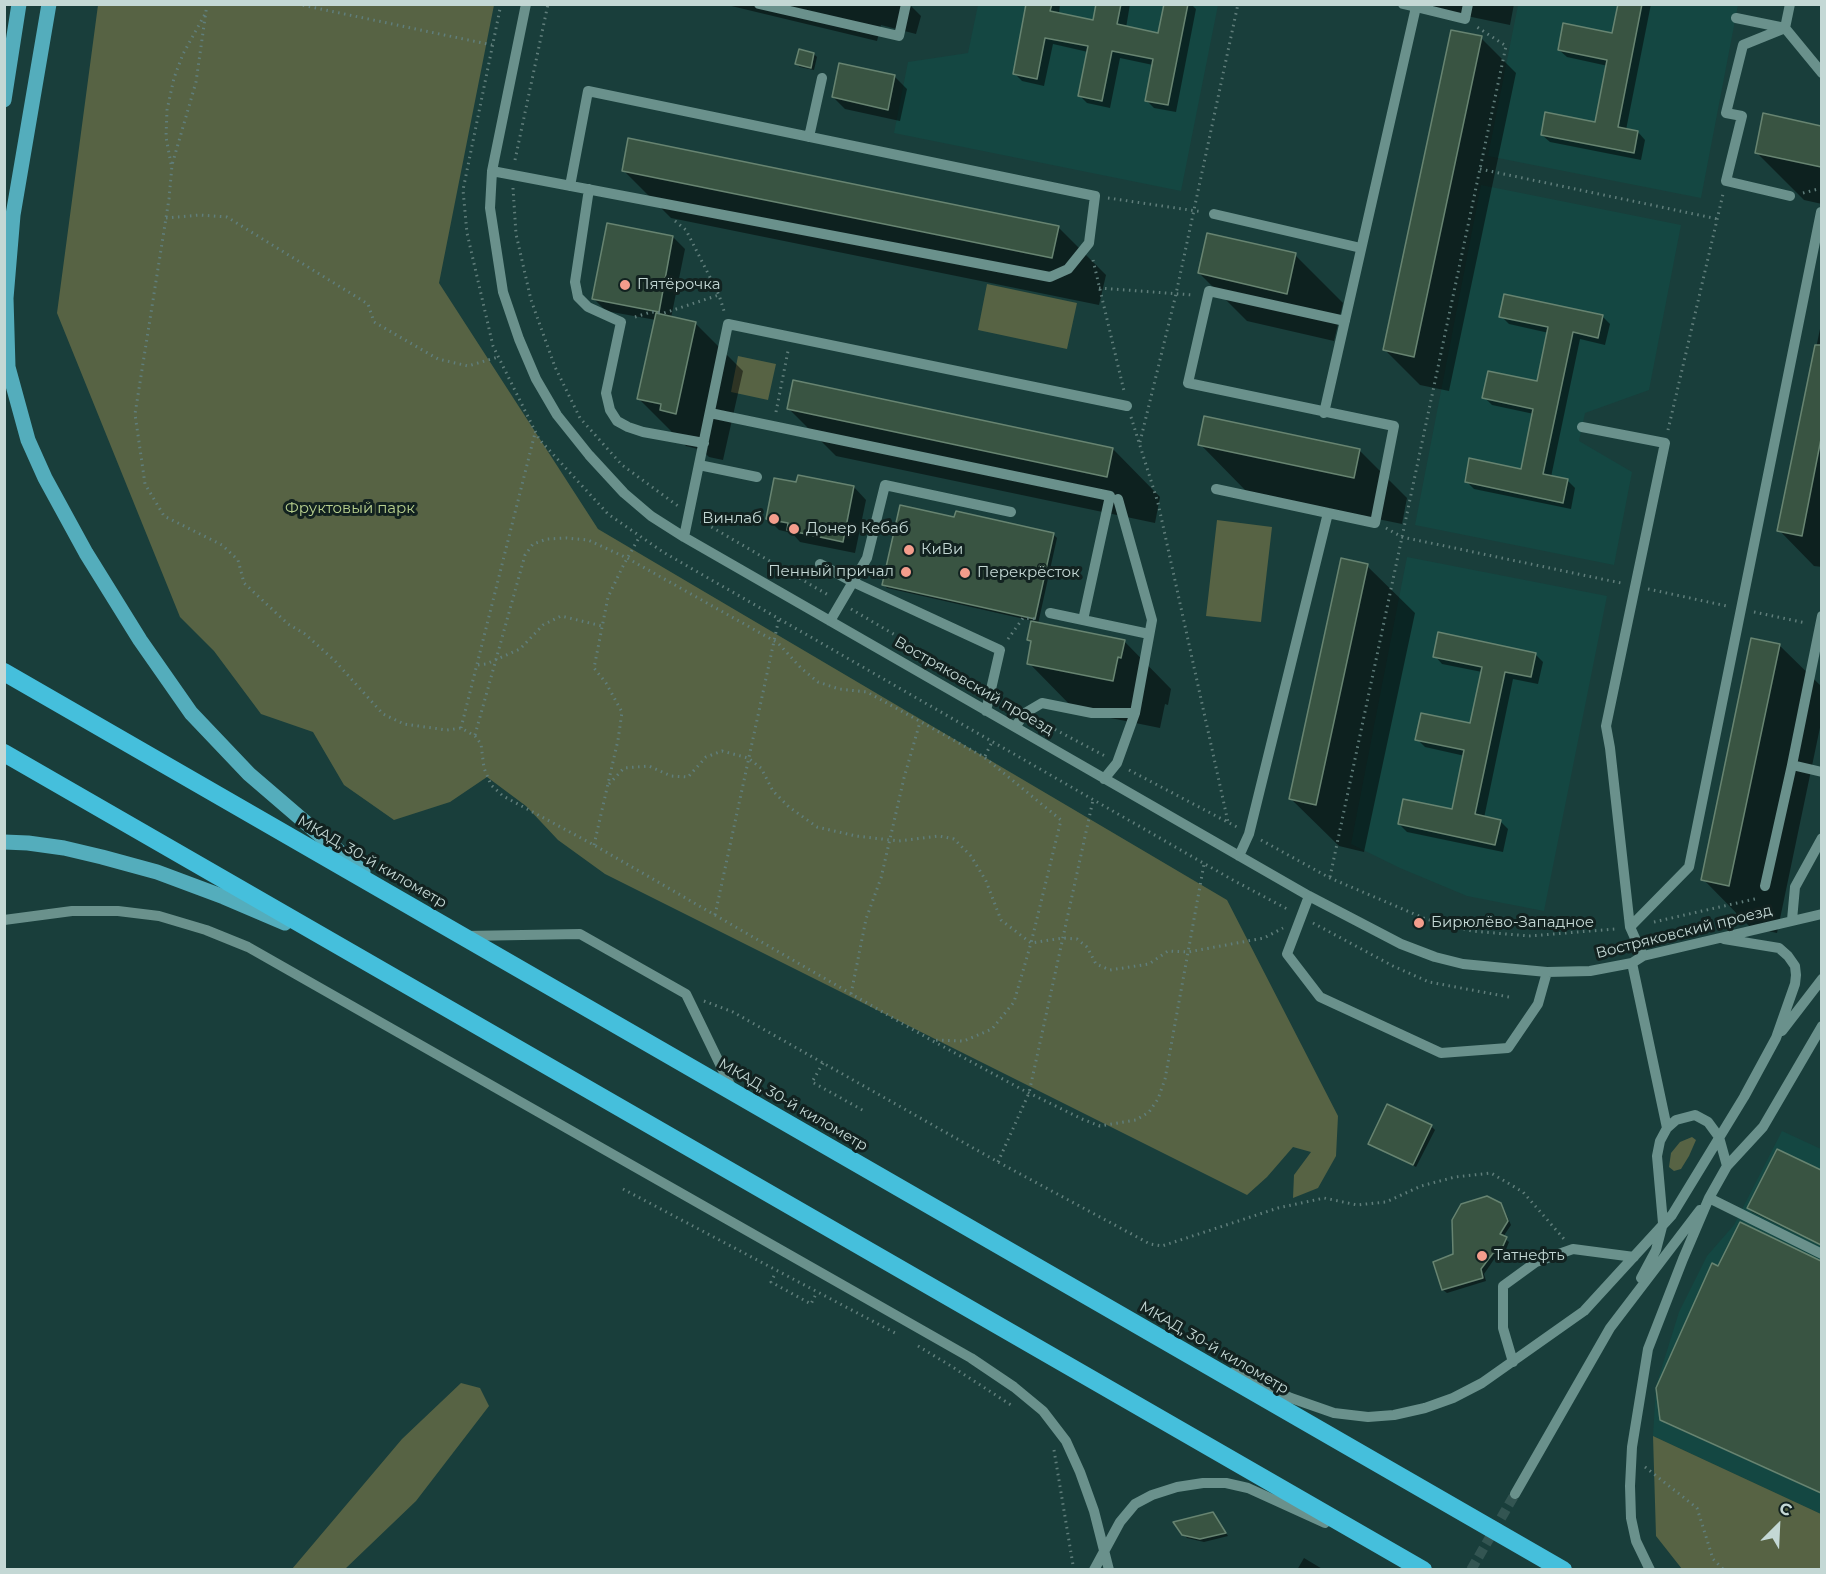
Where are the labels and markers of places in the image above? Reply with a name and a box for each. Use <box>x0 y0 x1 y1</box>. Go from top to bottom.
place label: Пятёрочка <box>637 276 721 294</box>
marker: Пятёрочка <box>618 278 632 292</box>
place label: Винлаб <box>702 510 762 528</box>
marker: Винлаб <box>767 512 781 526</box>
place label: Донер Кебаб <box>806 520 909 538</box>
marker: Донер Кебаб <box>787 522 801 536</box>
place label: КиВи <box>921 541 963 559</box>
marker: КиВи <box>902 543 916 557</box>
place label: Пенный причал <box>768 563 894 581</box>
place label: Перекрёсток <box>977 564 1080 582</box>
marker: Пенный причал <box>899 565 913 579</box>
marker: Перекрёсток <box>958 566 972 580</box>
place label: Бирюлёво-Западное <box>1431 914 1594 932</box>
marker: Бирюлёво-Западное <box>1412 916 1426 930</box>
place label: Татнефть <box>1494 1247 1565 1265</box>
marker: Татнефть <box>1475 1249 1489 1263</box>

